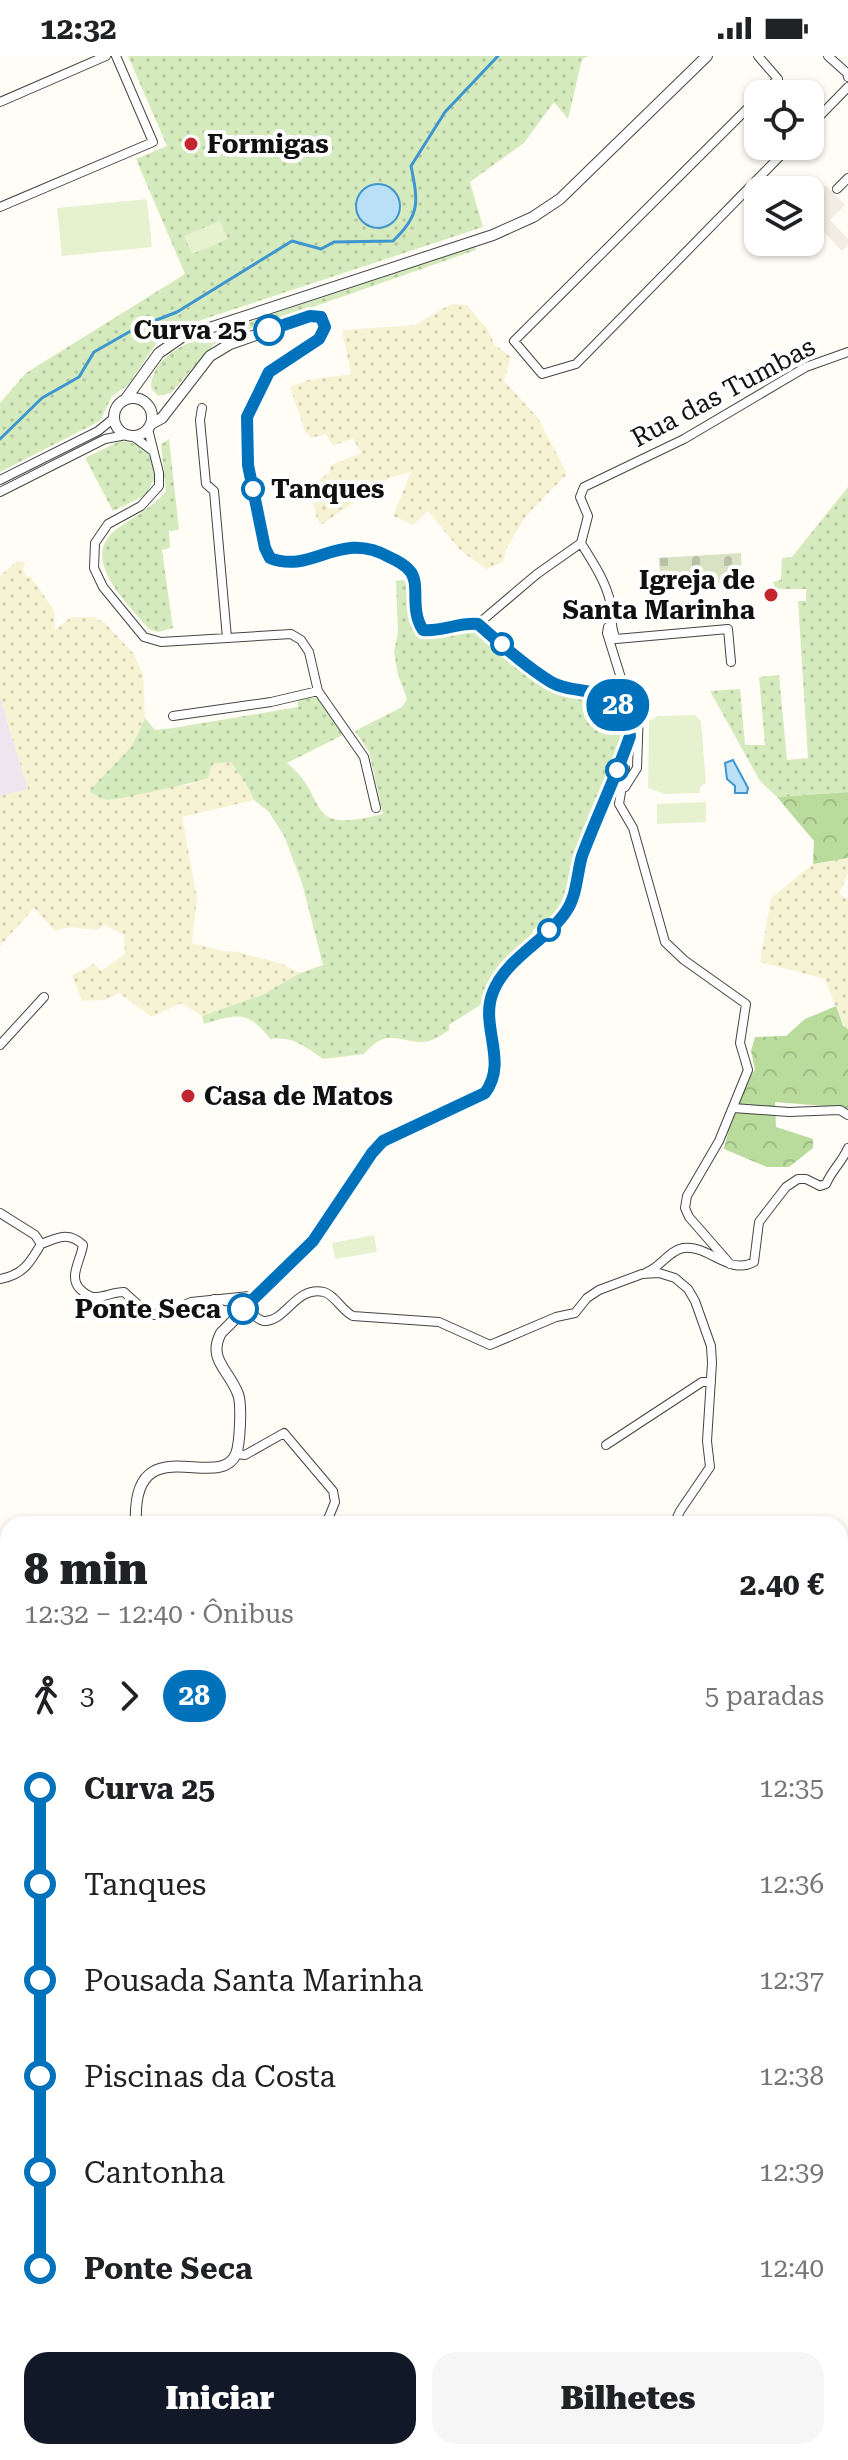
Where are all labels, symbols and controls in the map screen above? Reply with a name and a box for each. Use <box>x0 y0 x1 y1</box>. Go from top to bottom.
text: 12:32 <box>40 11 117 46</box>
map controls <box>744 80 824 256</box>
button: locate <box>744 80 824 160</box>
place label: Formigas <box>207 129 329 159</box>
marker: Formigas <box>182 135 200 153</box>
button: layers <box>744 176 824 256</box>
place label: Curva 25 <box>133 315 247 345</box>
marker: Curva 25 <box>254 315 284 345</box>
street label: Rua das Tumbas <box>626 331 820 453</box>
place label: Tanques <box>271 474 384 504</box>
marker: Tanques <box>242 478 264 500</box>
place label: Igreja de Santa Marinha <box>563 565 755 625</box>
marker: Igreja de Santa Marinha <box>762 586 780 604</box>
unlabelled marker <box>491 633 513 655</box>
line badge: 28 <box>582 679 654 731</box>
text: 28 <box>602 688 634 721</box>
unlabelled marker <box>606 759 628 781</box>
unlabelled marker <box>538 919 560 941</box>
place label: Casa de Matos <box>204 1081 393 1111</box>
marker: Casa de Matos <box>179 1087 197 1105</box>
place label: Ponte Seca <box>75 1294 221 1324</box>
marker: Ponte Seca <box>228 1294 258 1324</box>
text: 8 min <box>24 1543 148 1595</box>
text: 2.40 € <box>740 1567 824 1602</box>
text: 12:32 – 12:40 · Ônibus <box>24 1599 294 1629</box>
icon: walk <box>24 1674 68 1718</box>
icon: forward <box>107 1674 151 1718</box>
text: 28 <box>179 1679 210 1712</box>
text: 3 <box>80 1681 95 1711</box>
text: 5 paradas <box>705 1681 824 1711</box>
text: Curva 25 <box>84 1771 215 1806</box>
text: 12:35 <box>759 1773 824 1803</box>
text: Tanques <box>84 1867 206 1902</box>
text: 12:36 <box>759 1869 824 1899</box>
text: Pousada Santa Marinha <box>84 1963 423 1998</box>
text: 12:37 <box>759 1965 824 1995</box>
text: Piscinas da Costa <box>84 2059 336 2094</box>
text: 12:38 <box>759 2061 824 2091</box>
text: Cantonha <box>84 2155 225 2190</box>
text: 12:39 <box>759 2157 824 2187</box>
text: Ponte Seca <box>84 2251 253 2286</box>
text: 12:40 <box>759 2253 824 2283</box>
button: Iniciar <box>24 2352 416 2444</box>
button: Bilhetes <box>432 2352 824 2444</box>

